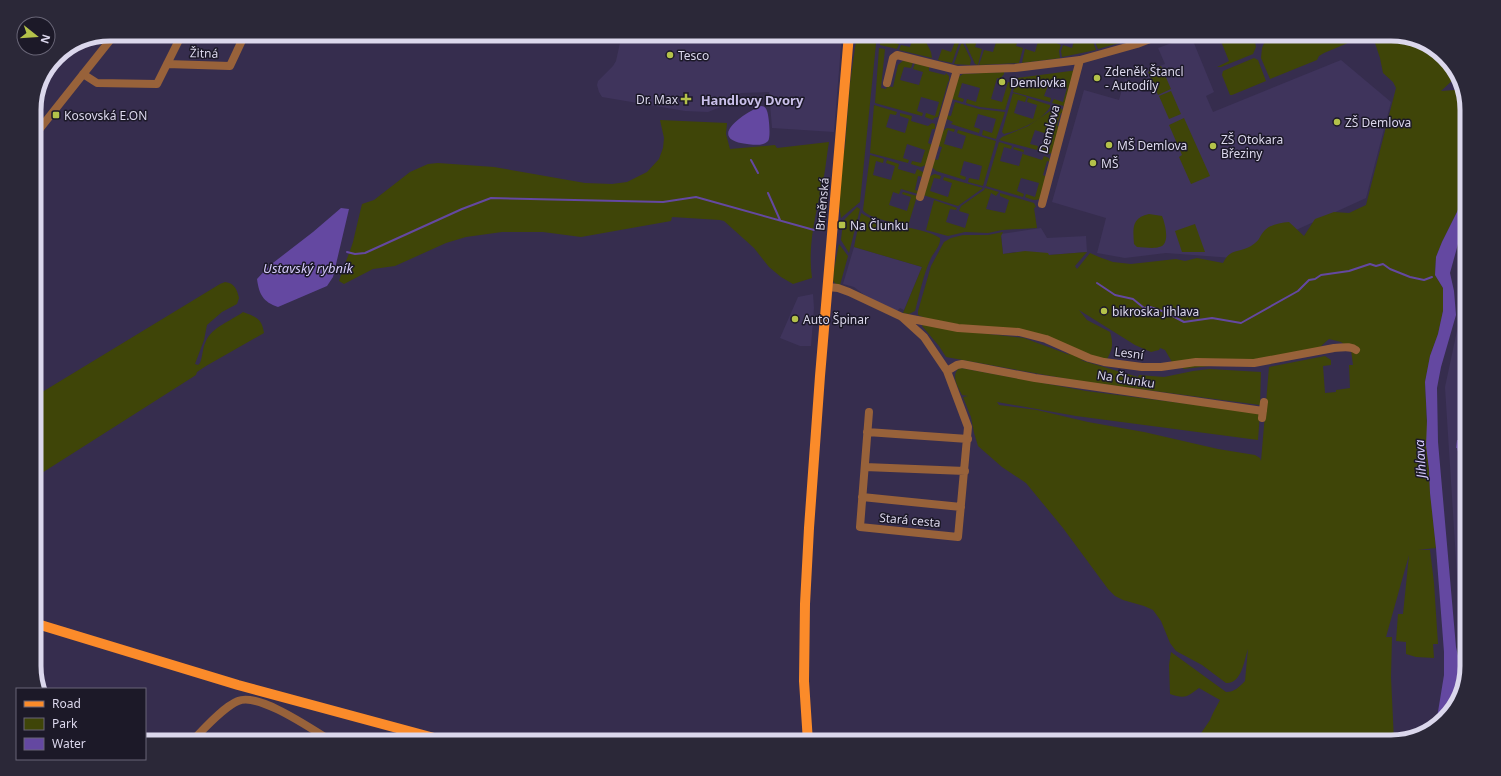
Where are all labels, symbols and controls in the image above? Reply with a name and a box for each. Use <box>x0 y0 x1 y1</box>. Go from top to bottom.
north arrow <box>16 16 56 56</box>
text: N <box>38 33 55 46</box>
street label: Žitná <box>190 44 218 62</box>
place label: Tesco <box>678 47 709 64</box>
marker: Tesco <box>665 50 675 60</box>
place label: Zdeněk Štancl - Autodíly <box>1105 63 1184 94</box>
marker: Zdeněk Štancl - Autodíly <box>1092 73 1102 83</box>
place label: Demlovka <box>1010 74 1066 91</box>
marker: Demlovka <box>997 77 1007 87</box>
place label: Dr. Max <box>636 91 679 108</box>
district label: Handlovy Dvory <box>701 91 804 109</box>
marker: Dr. Max <box>681 94 691 104</box>
street label: Demlova <box>1034 103 1064 155</box>
place label: Kosovská E.ON <box>64 107 147 124</box>
marker: Kosovská E.ON <box>51 110 61 120</box>
place label: ZŠ Demlova <box>1345 114 1411 131</box>
marker: ZŠ Demlova <box>1332 117 1342 127</box>
place label: ZŠ Otokara Březiny <box>1221 131 1283 162</box>
place label: MŠ Demlova <box>1117 137 1187 154</box>
marker: MŠ Demlova <box>1104 140 1114 150</box>
marker: ZŠ Otokara Březiny <box>1208 141 1218 151</box>
place label: MŠ <box>1101 155 1119 172</box>
marker: MŠ <box>1088 158 1098 168</box>
street label: Brněnská <box>811 177 833 231</box>
place label: Na Člunku <box>850 217 908 234</box>
marker: Na Člunku <box>837 220 847 230</box>
water label: Ustavský rybník <box>263 259 353 277</box>
place label: bikroska Jihlava <box>1112 303 1199 320</box>
marker: bikroska Jihlava <box>1099 306 1109 316</box>
place label: Auto Špinar <box>803 311 869 328</box>
marker: Auto Špinar <box>790 314 800 324</box>
street label: Lesní <box>1113 343 1145 363</box>
street label: Na Člunku <box>1096 366 1156 392</box>
water label: Jihlava <box>1410 439 1430 482</box>
street label: Stará cesta <box>879 509 941 531</box>
legend <box>16 688 146 760</box>
text: Road <box>52 695 81 712</box>
text: Park <box>52 715 78 732</box>
text: Water <box>52 735 86 752</box>

